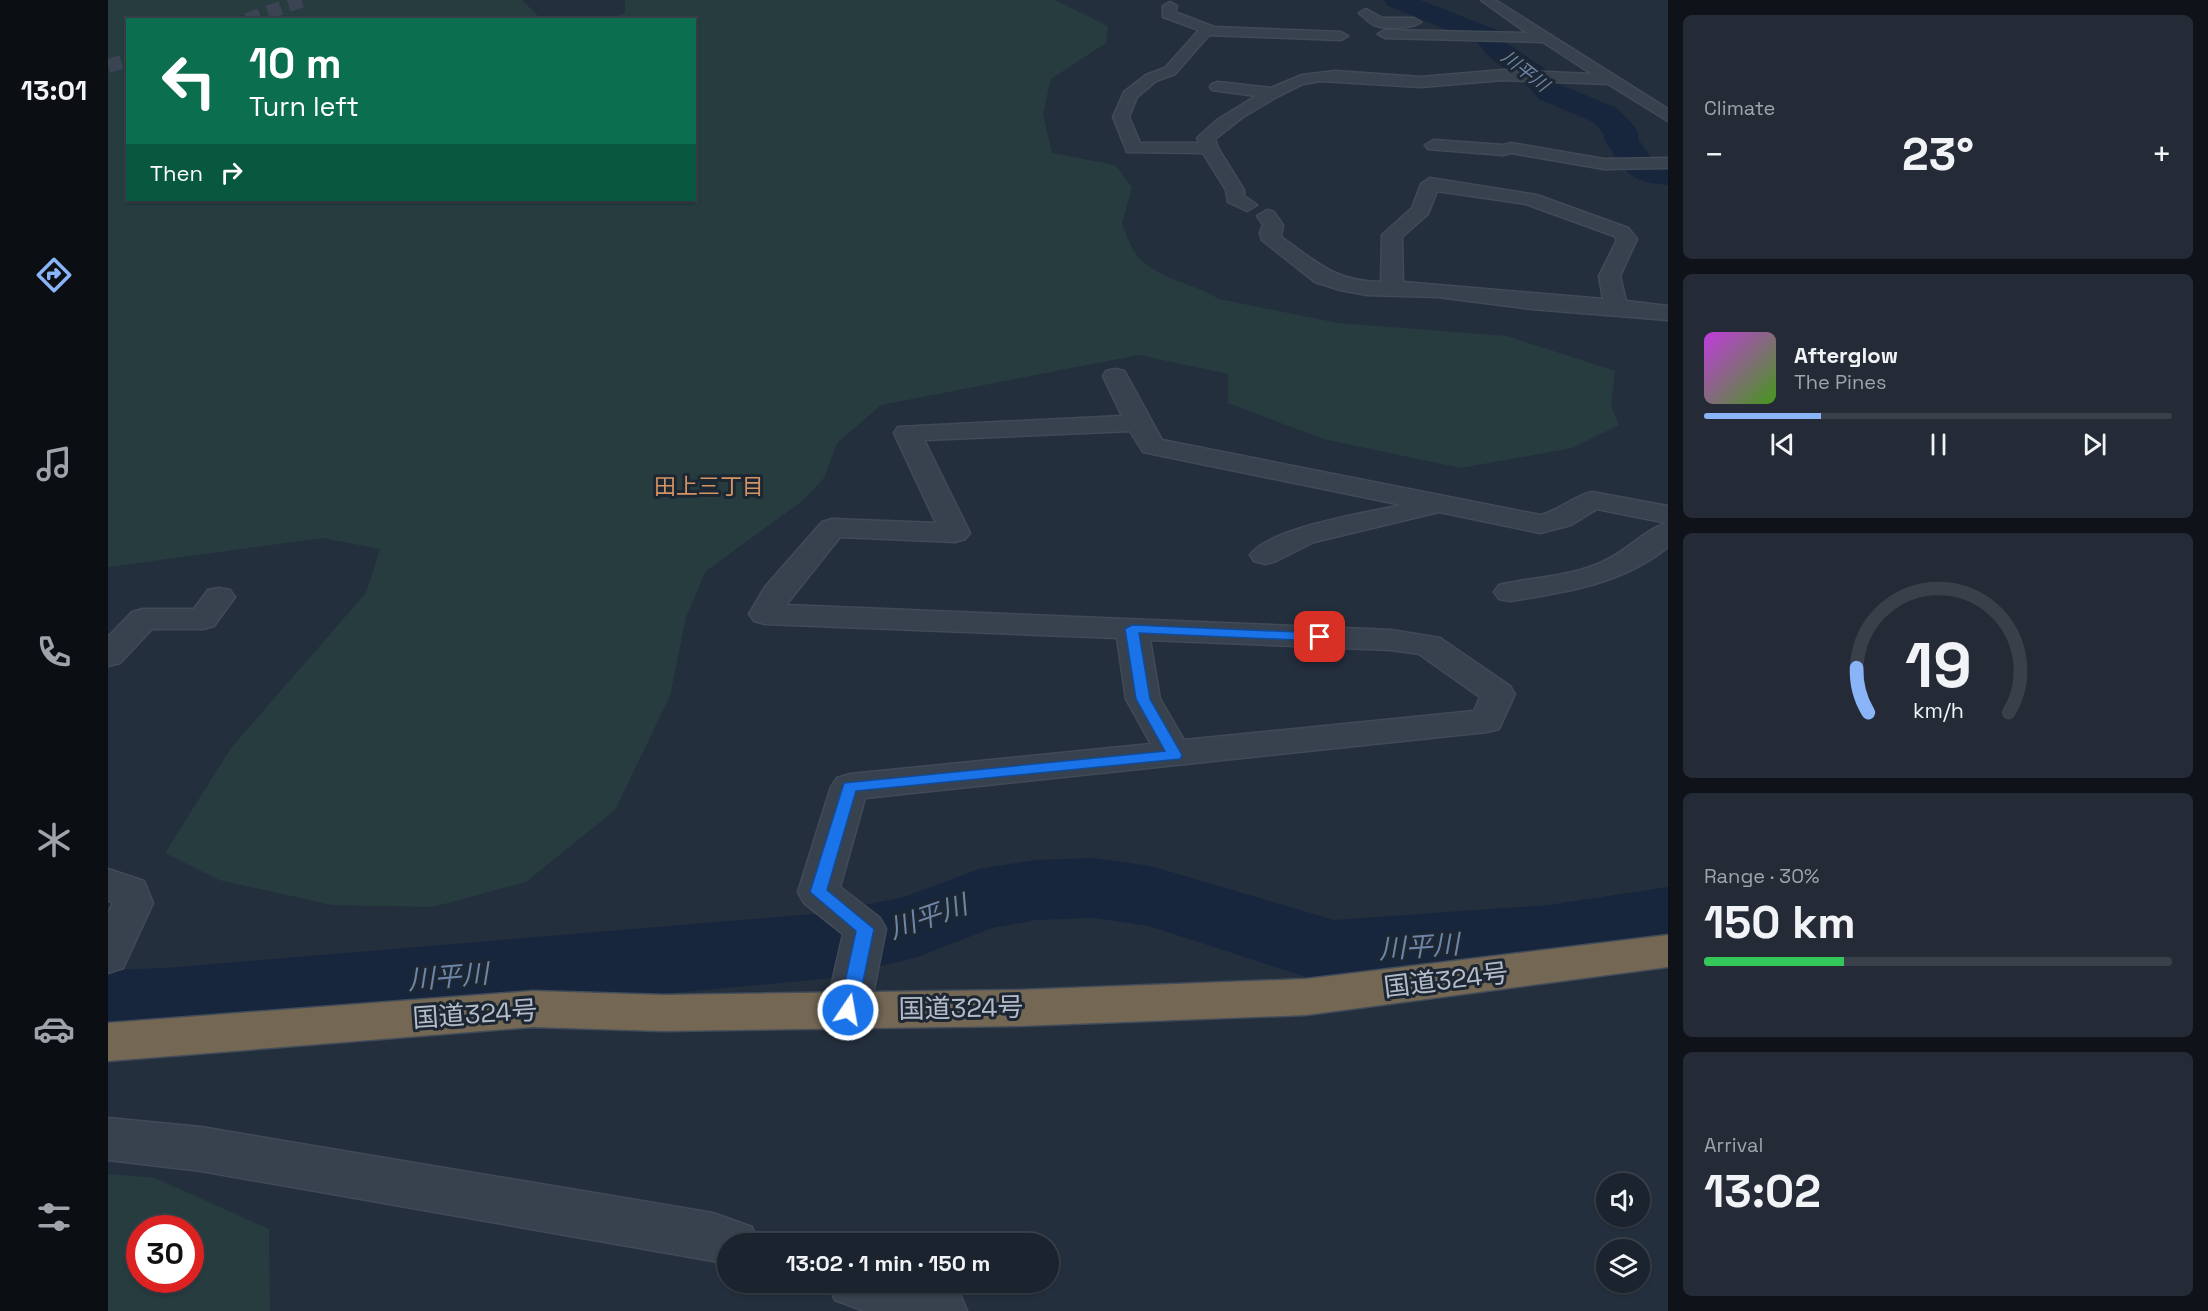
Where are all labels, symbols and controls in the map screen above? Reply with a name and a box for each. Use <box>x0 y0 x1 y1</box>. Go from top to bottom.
text: 10 m <box>249 37 342 90</box>
icon: left <box>150 42 228 120</box>
water label: 川平川 <box>1497 45 1555 98</box>
text: 13:01 <box>21 73 87 108</box>
text: Turn left <box>249 89 359 124</box>
text: Climate <box>1704 95 1775 121</box>
text: 23° <box>1902 126 1974 183</box>
text: − <box>1704 134 1724 176</box>
text: + <box>2152 134 2172 176</box>
icon: right <box>215 156 248 189</box>
text: Then <box>150 159 203 187</box>
icon: directions <box>33 254 75 296</box>
text: Afterglow <box>1794 341 1898 369</box>
text: The Pines <box>1794 369 1887 395</box>
icon: previous <box>1766 428 1799 461</box>
icon: pause <box>1922 428 1955 461</box>
icon: next <box>2078 428 2111 461</box>
icon: music <box>33 443 75 485</box>
district label: 田上三丁目 <box>654 472 764 500</box>
pin <box>1294 611 1345 662</box>
icon: arrive <box>1303 620 1336 653</box>
text: 19 <box>1905 626 1971 705</box>
icon: phone <box>33 631 75 673</box>
text: km/h <box>1912 697 1964 724</box>
icon: climate <box>33 819 75 861</box>
text: Range · 30% <box>1704 863 1819 889</box>
water label: 川平川 <box>884 886 975 946</box>
text: 150 km <box>1704 894 1856 951</box>
water label: 川平川 <box>1377 926 1464 967</box>
water label: 川平川 <box>406 955 493 997</box>
street label: 国道324号 <box>1382 956 1510 1004</box>
position arrow <box>816 978 880 1042</box>
street label: 国道324号 <box>898 990 1024 1026</box>
street label: 国道324号 <box>412 993 538 1035</box>
icon: car <box>33 1008 75 1050</box>
text: Arrival <box>1704 1132 1763 1158</box>
text: 13:02 <box>1704 1163 1821 1220</box>
map controls <box>1596 1173 1650 1293</box>
button: sound <box>1596 1173 1650 1227</box>
icon: filters <box>33 1196 75 1238</box>
speed limit sign: 30 <box>126 1215 204 1293</box>
button: layers <box>1596 1239 1650 1293</box>
text: 13:02 · 1 min · 150 m <box>786 1249 990 1277</box>

